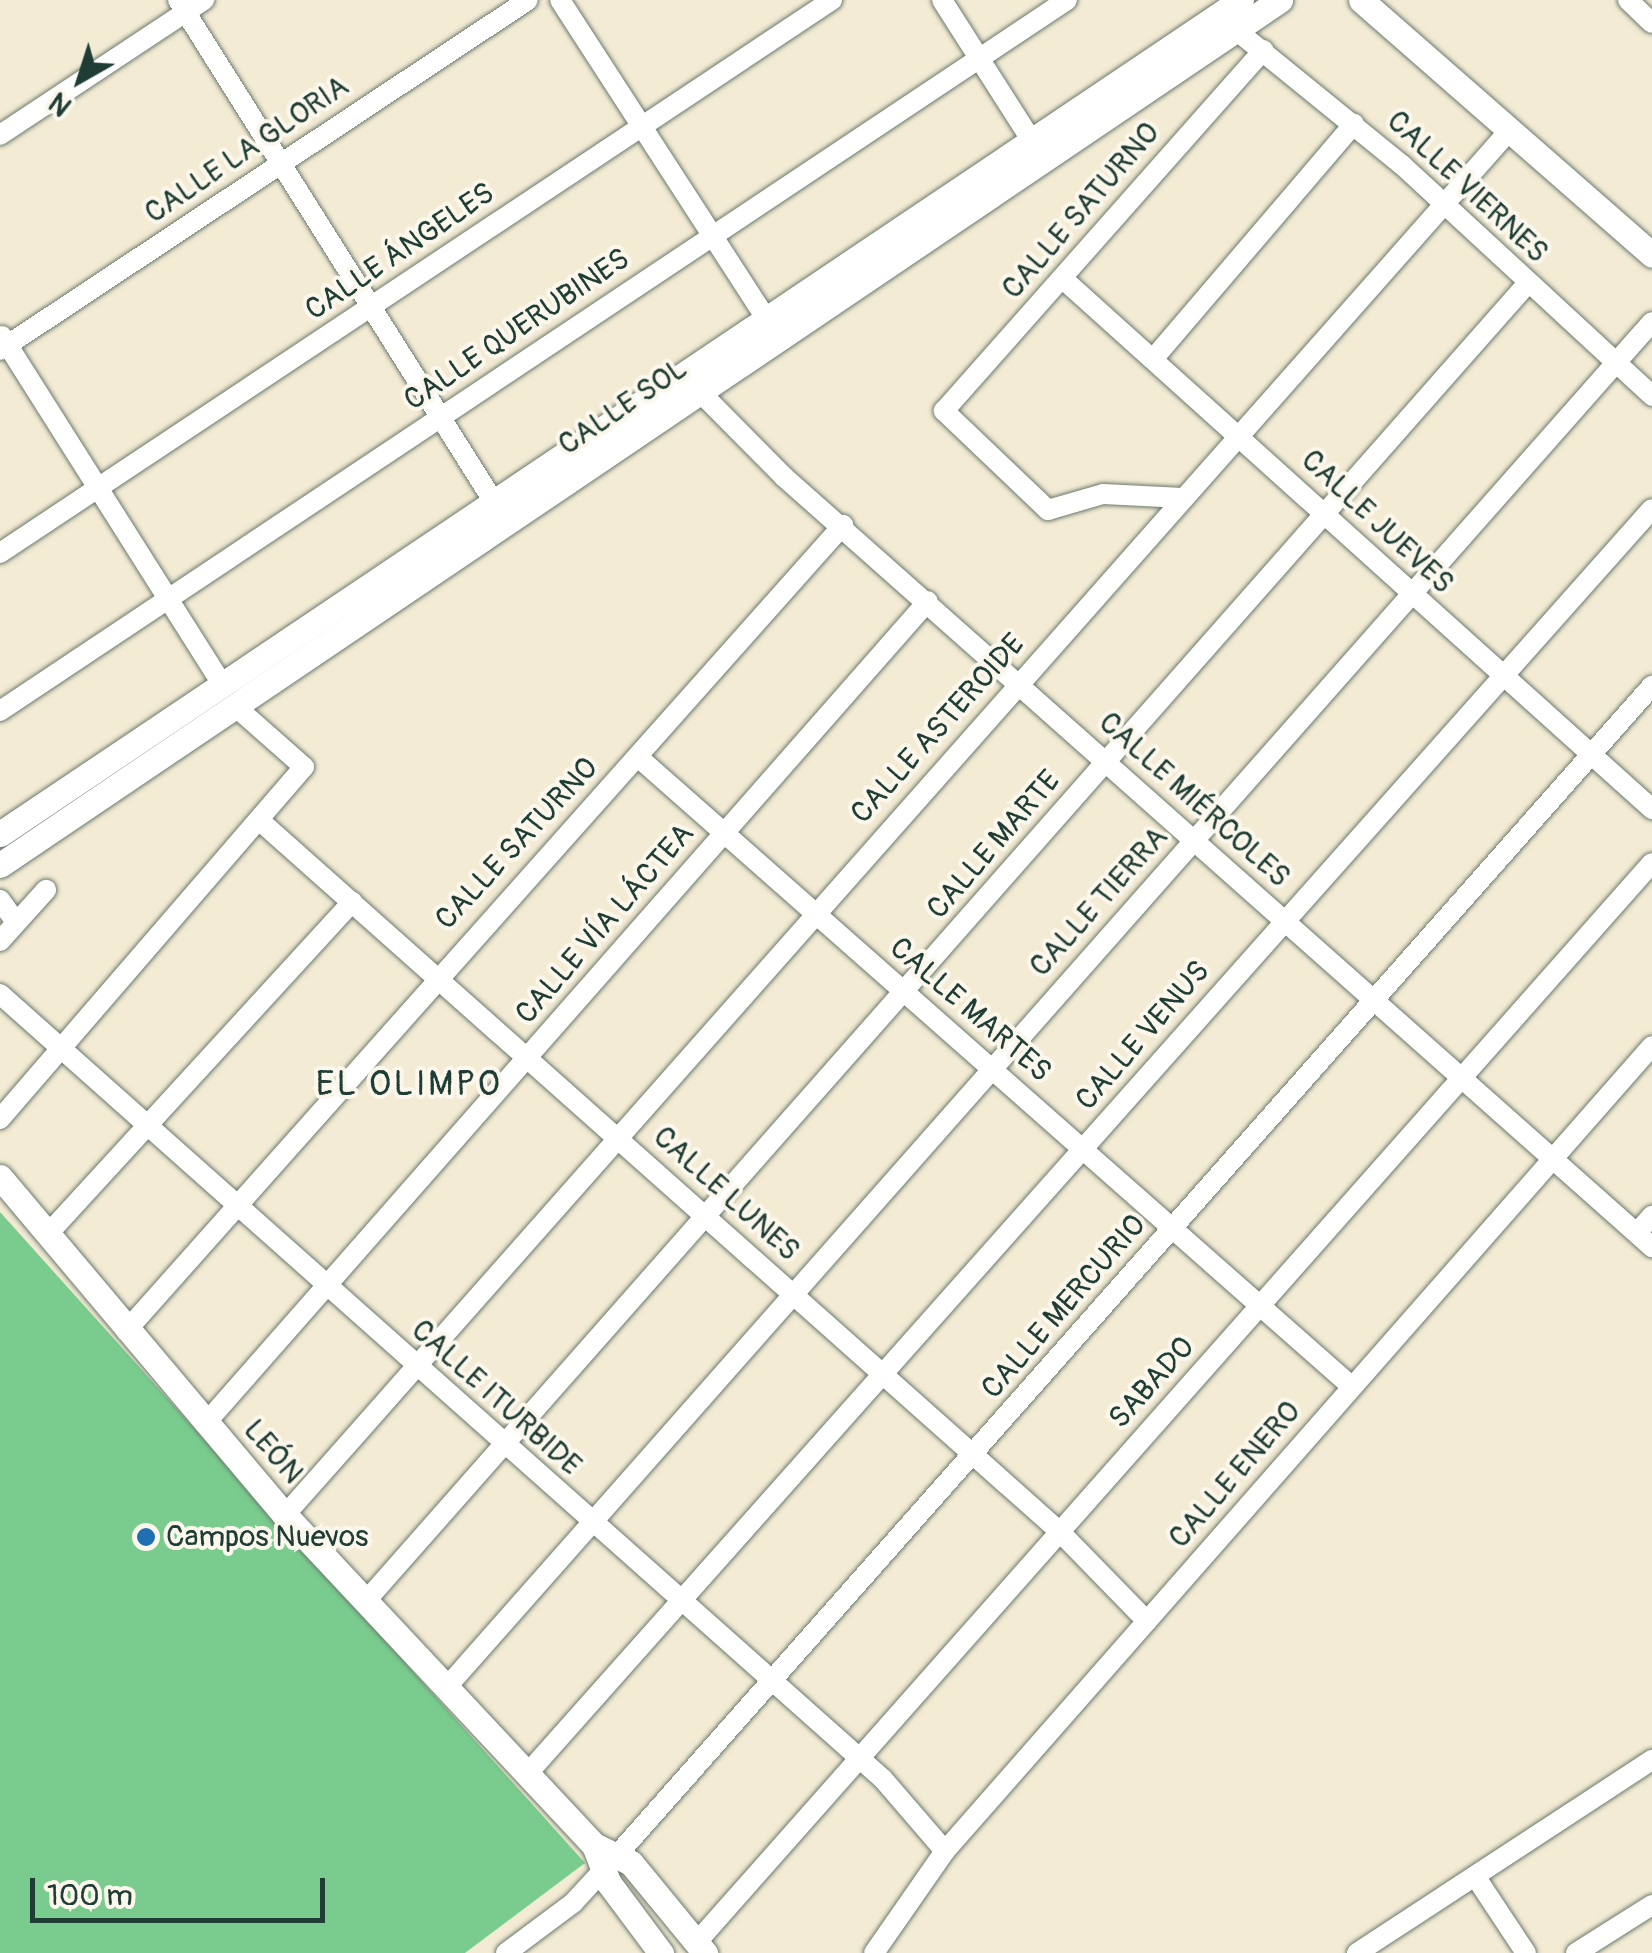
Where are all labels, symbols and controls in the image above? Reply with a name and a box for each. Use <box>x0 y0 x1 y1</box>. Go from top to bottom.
north arrow <box>30 30 130 130</box>
street label: CALLE LA GLORIA <box>138 69 356 231</box>
text: N <box>42 84 79 123</box>
street label: CALLE VIERNES <box>1379 103 1555 271</box>
street label: CALLE SATURNO <box>995 116 1167 306</box>
street label: CALLE ÁNGELES <box>299 176 501 328</box>
street label: CALLE QUERUBINES <box>398 241 636 419</box>
street label: CALLE SOL <box>552 351 694 463</box>
street label: CALLE JUEVES <box>1293 442 1461 602</box>
street label: CALLE ASTEROIDE <box>844 627 1032 831</box>
street label: CALLE MIÉRCOLES <box>1091 705 1297 895</box>
street label: CALLE SATURNO <box>428 751 606 937</box>
street label: CALLE MARTE <box>920 764 1068 926</box>
street label: CALLE VÍA LÁCTEA <box>508 816 702 1032</box>
street label: CALLE TIERRA <box>1022 820 1176 984</box>
street label: CALLE MARTES <box>882 930 1058 1090</box>
street label: CALLE VENUS <box>1068 954 1218 1118</box>
district label: EL OLIMPO <box>316 1063 502 1105</box>
street label: CALLE LUNES <box>646 1119 806 1269</box>
street label: CALLE MERCURIO <box>974 1208 1154 1406</box>
street label: CALLE ITURBIDE <box>404 1312 588 1484</box>
street label: SABADO <box>1102 1330 1202 1436</box>
street label: CALLE ENERO <box>1162 1394 1308 1556</box>
street label: LEÓN <box>235 1413 311 1491</box>
place label: Campos Nuevos <box>166 1519 368 1555</box>
marker: Campos Nuevos <box>135 1526 157 1548</box>
scale bar <box>35 1858 330 1920</box>
text: 100 m <box>47 1877 133 1914</box>

